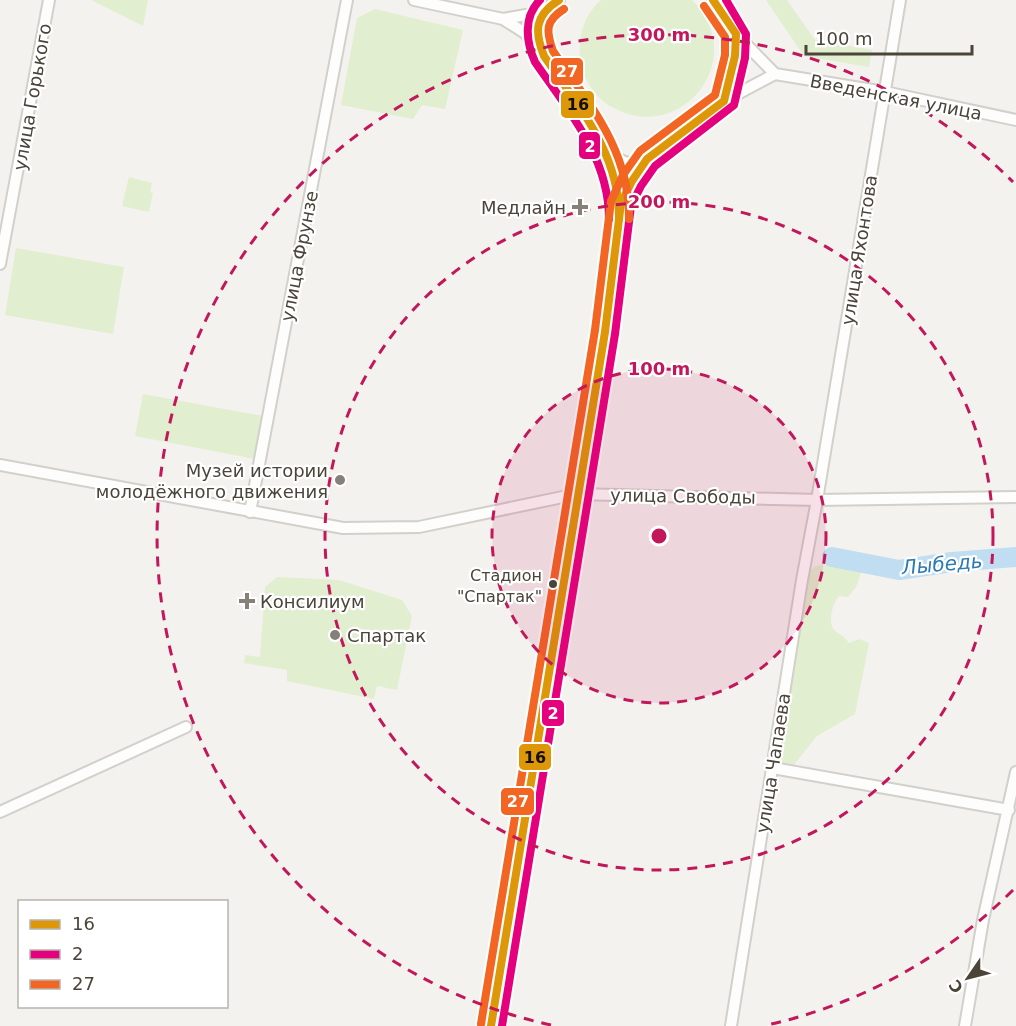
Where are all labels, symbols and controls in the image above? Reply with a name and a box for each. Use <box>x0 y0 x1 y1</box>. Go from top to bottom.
scale bar <box>806 18 972 56</box>
street label: улица Горького <box>9 22 55 172</box>
text: 300 m <box>628 24 690 45</box>
text: 100 m <box>815 28 873 49</box>
line badge: 27 <box>550 57 584 86</box>
text: 27 <box>556 62 578 81</box>
street label: Введенская улица <box>808 70 984 124</box>
line badge: 16 <box>560 90 595 119</box>
text: 16 <box>567 95 589 114</box>
line badge: 2 <box>578 131 601 160</box>
text: 2 <box>584 137 596 156</box>
street label: улица Яхонтова <box>837 173 881 327</box>
street label: улица Фрунзе <box>276 189 322 323</box>
text: 200 m <box>628 191 690 212</box>
place label: Медлайн <box>481 197 566 218</box>
marker: Медлайн <box>571 198 589 216</box>
text: 100 m <box>628 358 690 379</box>
place label: Музей истории молодёжного движения <box>96 460 328 502</box>
marker: Музей истории молодёжного движения <box>333 473 347 487</box>
street label: улица Свободы <box>610 484 756 508</box>
centre of rings <box>649 526 669 546</box>
water label: Лыбедь <box>900 549 983 580</box>
place label: Стадион "Спартак" <box>457 566 542 606</box>
marker: Стадион "Спартак" <box>547 578 559 590</box>
place label: Консилиум <box>260 591 365 612</box>
marker: Консилиум <box>238 592 256 610</box>
place label: Спартак <box>347 625 426 646</box>
marker: Спартак <box>328 628 342 642</box>
street label: улица Чапаева <box>752 691 794 835</box>
line badge: 2 <box>541 699 565 727</box>
text: 2 <box>547 704 559 723</box>
line badge: 16 <box>518 743 552 771</box>
text: 16 <box>524 748 546 767</box>
line badge: 27 <box>500 787 535 816</box>
text: 27 <box>507 792 529 811</box>
legend <box>18 900 228 1008</box>
text: 16 <box>72 913 95 934</box>
text: 2 <box>72 943 83 964</box>
north arrow <box>938 948 998 1008</box>
text: 27 <box>72 973 95 994</box>
text: С <box>945 976 967 997</box>

